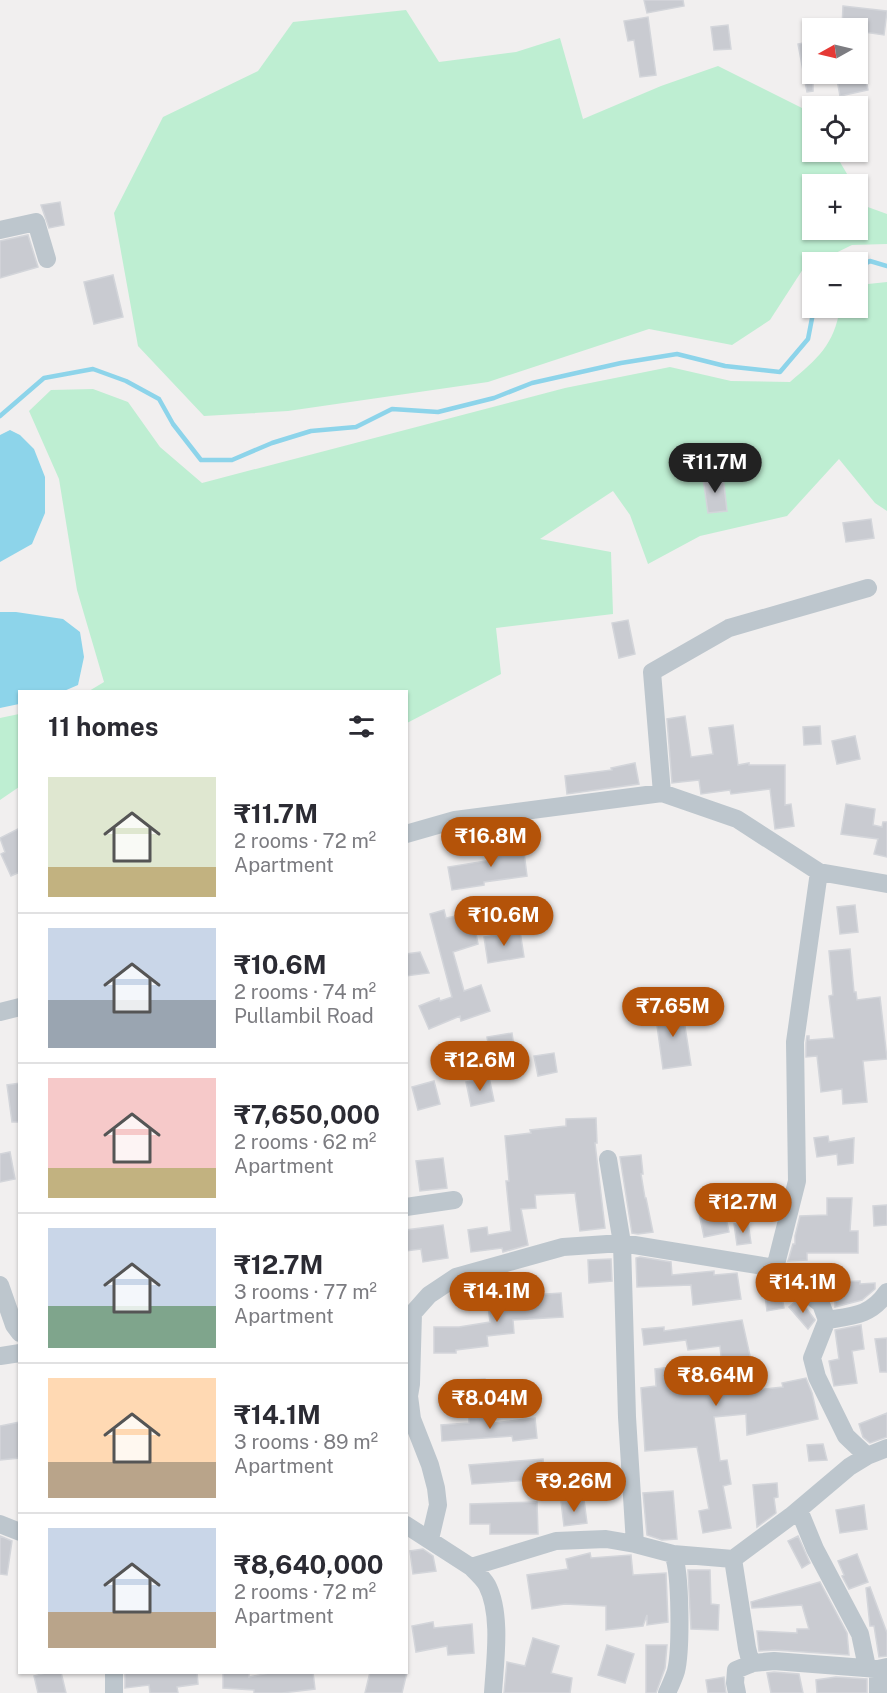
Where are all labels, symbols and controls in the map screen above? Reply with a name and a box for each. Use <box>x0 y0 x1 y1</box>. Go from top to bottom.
north arrow <box>802 18 868 84</box>
map controls <box>802 18 868 318</box>
button: locate <box>802 96 868 162</box>
button: + <box>802 174 868 240</box>
button: − <box>802 252 868 318</box>
pin: ₹11.7M <box>666 443 764 494</box>
text: ₹11.7M <box>683 450 747 474</box>
icon: filters <box>345 710 378 743</box>
text: 11 homes <box>48 711 158 742</box>
text: ₹11.7M <box>234 798 318 829</box>
icon: home <box>96 801 168 873</box>
pin: ₹16.8M <box>442 817 540 868</box>
text: ₹16.8M <box>455 824 527 848</box>
text: 2 rooms · 72 m² <box>234 829 376 853</box>
text: Apartment <box>234 853 334 877</box>
pin: ₹10.6M <box>455 896 553 947</box>
text: ₹10.6M <box>468 903 540 927</box>
text: ₹10.6M <box>234 949 327 980</box>
icon: home <box>96 952 168 1024</box>
text: 2 rooms · 74 m² <box>234 980 376 1004</box>
pin: ₹7.65M <box>624 987 722 1038</box>
text: ₹7.65M <box>636 994 710 1018</box>
text: Pullambil Road <box>234 1004 374 1028</box>
pin: ₹12.6M <box>431 1041 529 1092</box>
text: ₹12.6M <box>444 1048 516 1072</box>
text: ₹7,650,000 <box>234 1099 380 1130</box>
icon: home <box>96 1102 168 1174</box>
text: 2 rooms · 62 m² <box>234 1130 376 1154</box>
text: Apartment <box>234 1154 334 1178</box>
pin: ₹12.7M <box>694 1183 792 1234</box>
text: ₹12.7M <box>709 1190 777 1214</box>
text: ₹12.7M <box>234 1249 323 1280</box>
icon: home <box>96 1252 168 1324</box>
pin: ₹14.1M <box>754 1263 852 1314</box>
text: ₹14.1M <box>770 1270 836 1294</box>
pin: ₹14.1M <box>448 1272 546 1323</box>
text: ₹14.1M <box>464 1279 530 1303</box>
text: 3 rooms · 77 m² <box>234 1280 377 1304</box>
text: Apartment <box>234 1304 334 1328</box>
pin: ₹8.64M <box>667 1356 765 1407</box>
text: ₹8.64M <box>678 1363 754 1387</box>
pin: ₹8.04M <box>441 1379 539 1430</box>
text: ₹8.04M <box>452 1386 528 1410</box>
text: ₹14.1M <box>234 1399 321 1430</box>
icon: home <box>96 1402 168 1474</box>
text: 3 rooms · 89 m² <box>234 1430 378 1454</box>
text: Apartment <box>234 1454 334 1478</box>
pin: ₹9.26M <box>525 1462 623 1513</box>
text: ₹9.26M <box>536 1469 612 1493</box>
text: ₹8,640,000 <box>234 1549 384 1580</box>
icon: home <box>96 1552 168 1624</box>
text: 2 rooms · 72 m² <box>234 1580 376 1604</box>
text: Apartment <box>234 1604 334 1628</box>

